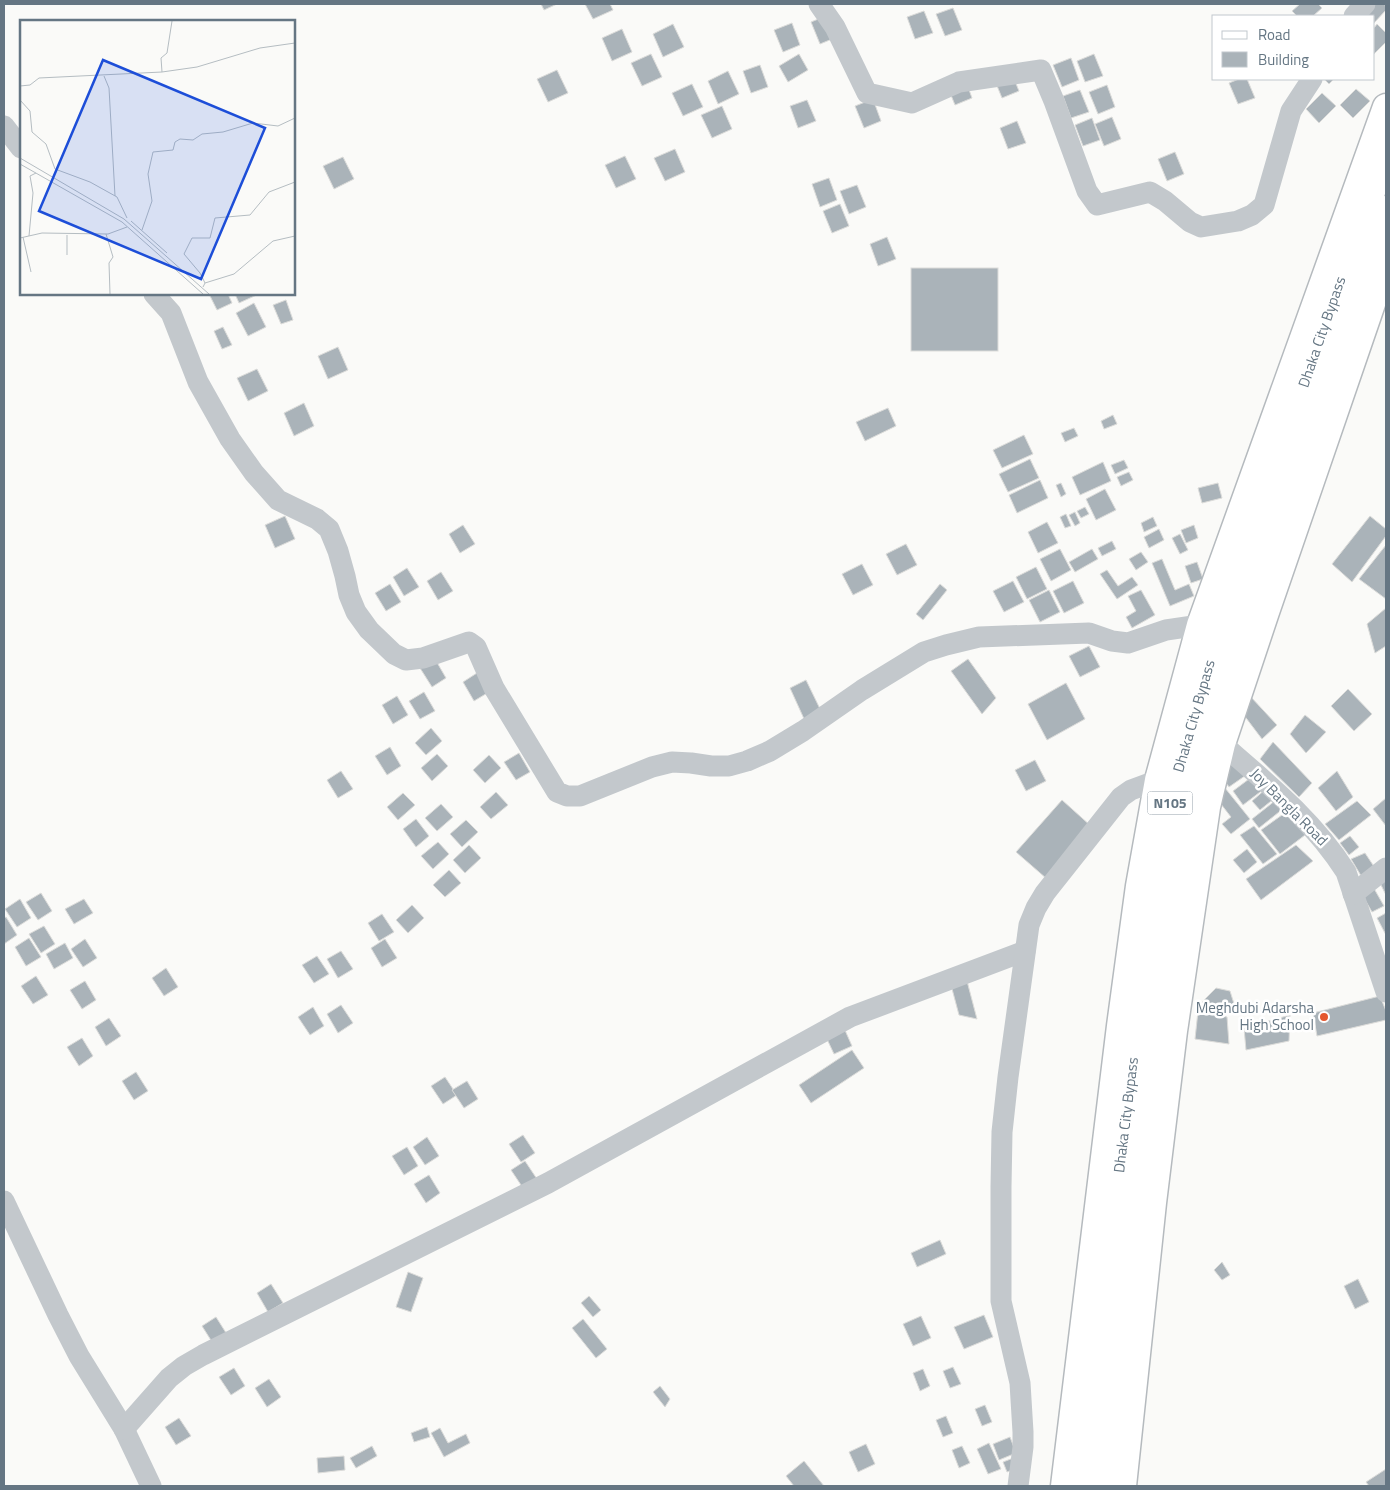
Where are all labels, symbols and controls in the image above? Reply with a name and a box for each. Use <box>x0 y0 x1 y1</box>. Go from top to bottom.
legend <box>1212 15 1375 80</box>
inset map <box>20 20 295 295</box>
text: Road <box>1258 23 1290 46</box>
text: Building <box>1258 48 1309 71</box>
street label: Dhaka City Bypass <box>1292 273 1351 391</box>
street label: Dhaka City Bypass <box>1166 657 1221 775</box>
street label: Joy Bangla Road <box>1245 763 1333 851</box>
road number: N105 <box>1148 791 1192 814</box>
place label: Meghdubi Adarsha High School <box>1196 996 1314 1036</box>
marker: Meghdubi Adarsha High School <box>1318 1011 1330 1023</box>
street label: Dhaka City Bypass <box>1107 1056 1144 1174</box>

